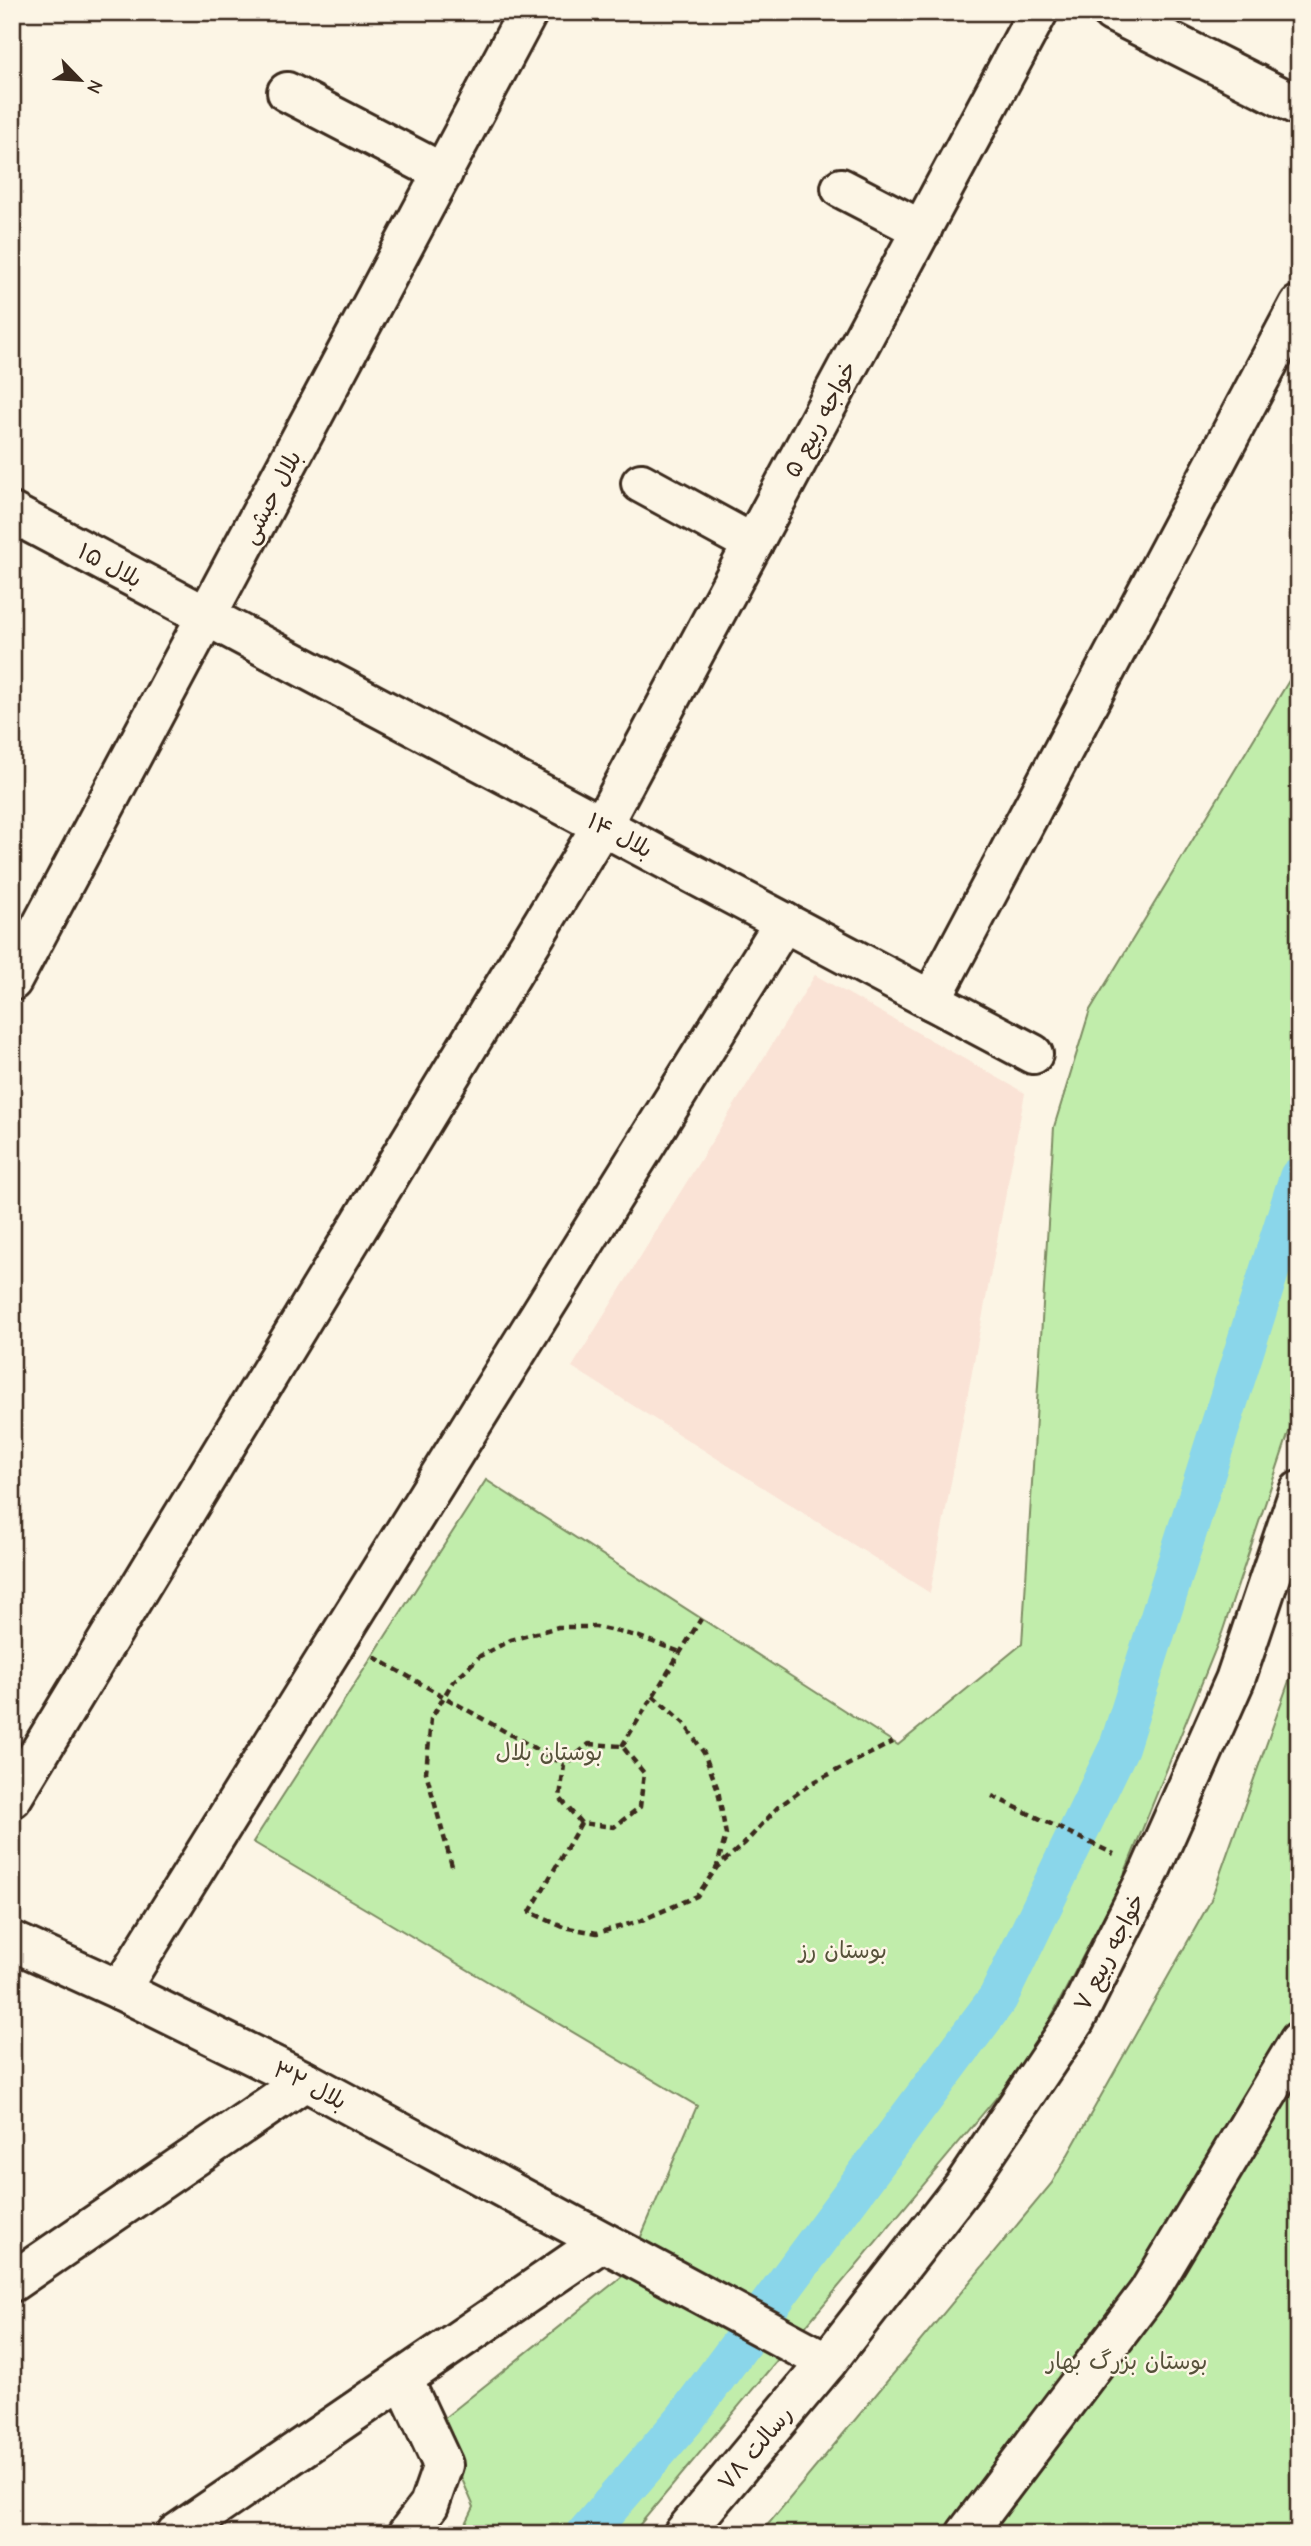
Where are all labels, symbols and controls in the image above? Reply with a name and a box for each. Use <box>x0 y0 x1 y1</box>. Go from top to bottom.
north arrow <box>46 46 116 116</box>
text: N <box>82 76 107 97</box>
street label: خواجه ربیع ۵ <box>779 356 865 483</box>
street label: بلال حبشی <box>236 446 308 549</box>
street label: بلال ۱۵ <box>73 537 146 593</box>
street label: بلال ۱۴ <box>583 807 657 864</box>
park label: بوستان بلال <box>496 1739 602 1766</box>
street label: خواجه ربیع ۷ <box>1068 1889 1153 2017</box>
park label: بوستان رز <box>797 1937 887 1964</box>
street label: بلال ۳۲ <box>269 2056 351 2115</box>
park label: بوستان بزرگ بهار <box>1044 2348 1208 2375</box>
street label: رسالت ۷۸ <box>712 2401 798 2496</box>

